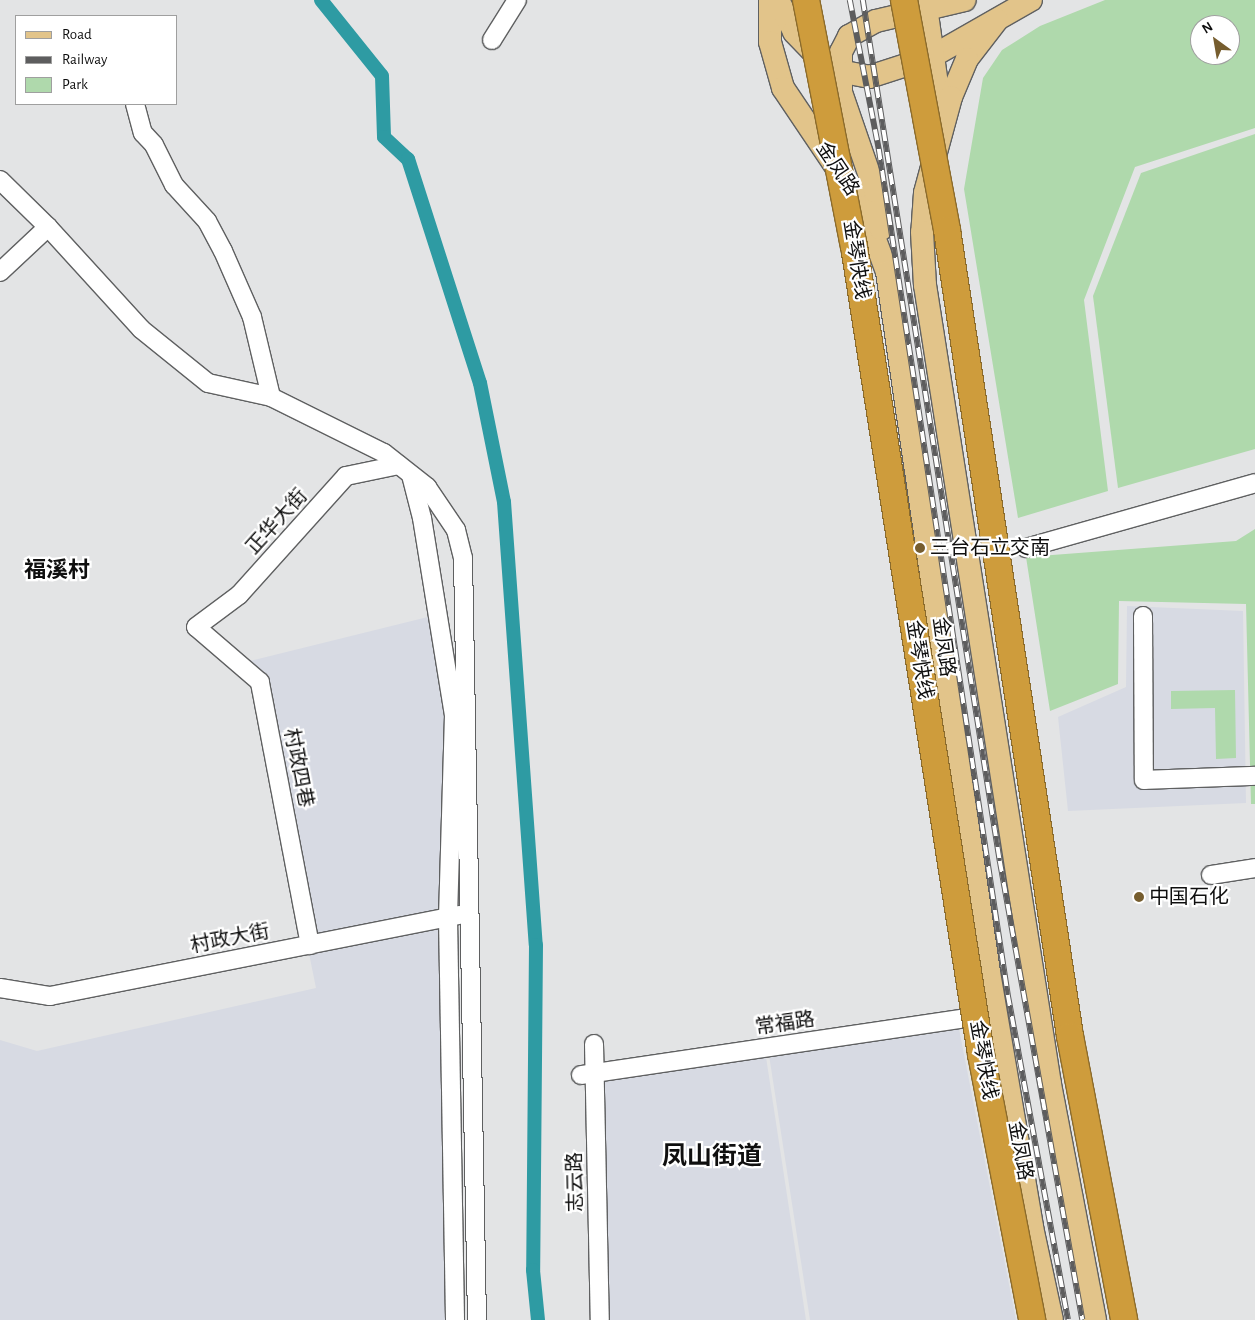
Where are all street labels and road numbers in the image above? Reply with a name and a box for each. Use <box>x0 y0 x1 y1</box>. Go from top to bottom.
street label: 金凤路 <box>810 137 864 201</box>
street label: 金琴快线 <box>838 219 874 301</box>
street label: 正华大街 <box>241 484 313 560</box>
street label: 金凤路 <box>927 616 959 678</box>
street label: 金琴快线 <box>901 619 937 701</box>
street label: 村政四巷 <box>279 726 317 810</box>
street label: 村政大街 <box>188 920 272 958</box>
street label: 常福路 <box>754 1008 816 1040</box>
street label: 金琴快线 <box>964 1019 1002 1101</box>
street label: 金凤路 <box>1003 1119 1037 1183</box>
street label: 志云路 <box>563 1152 589 1212</box>

